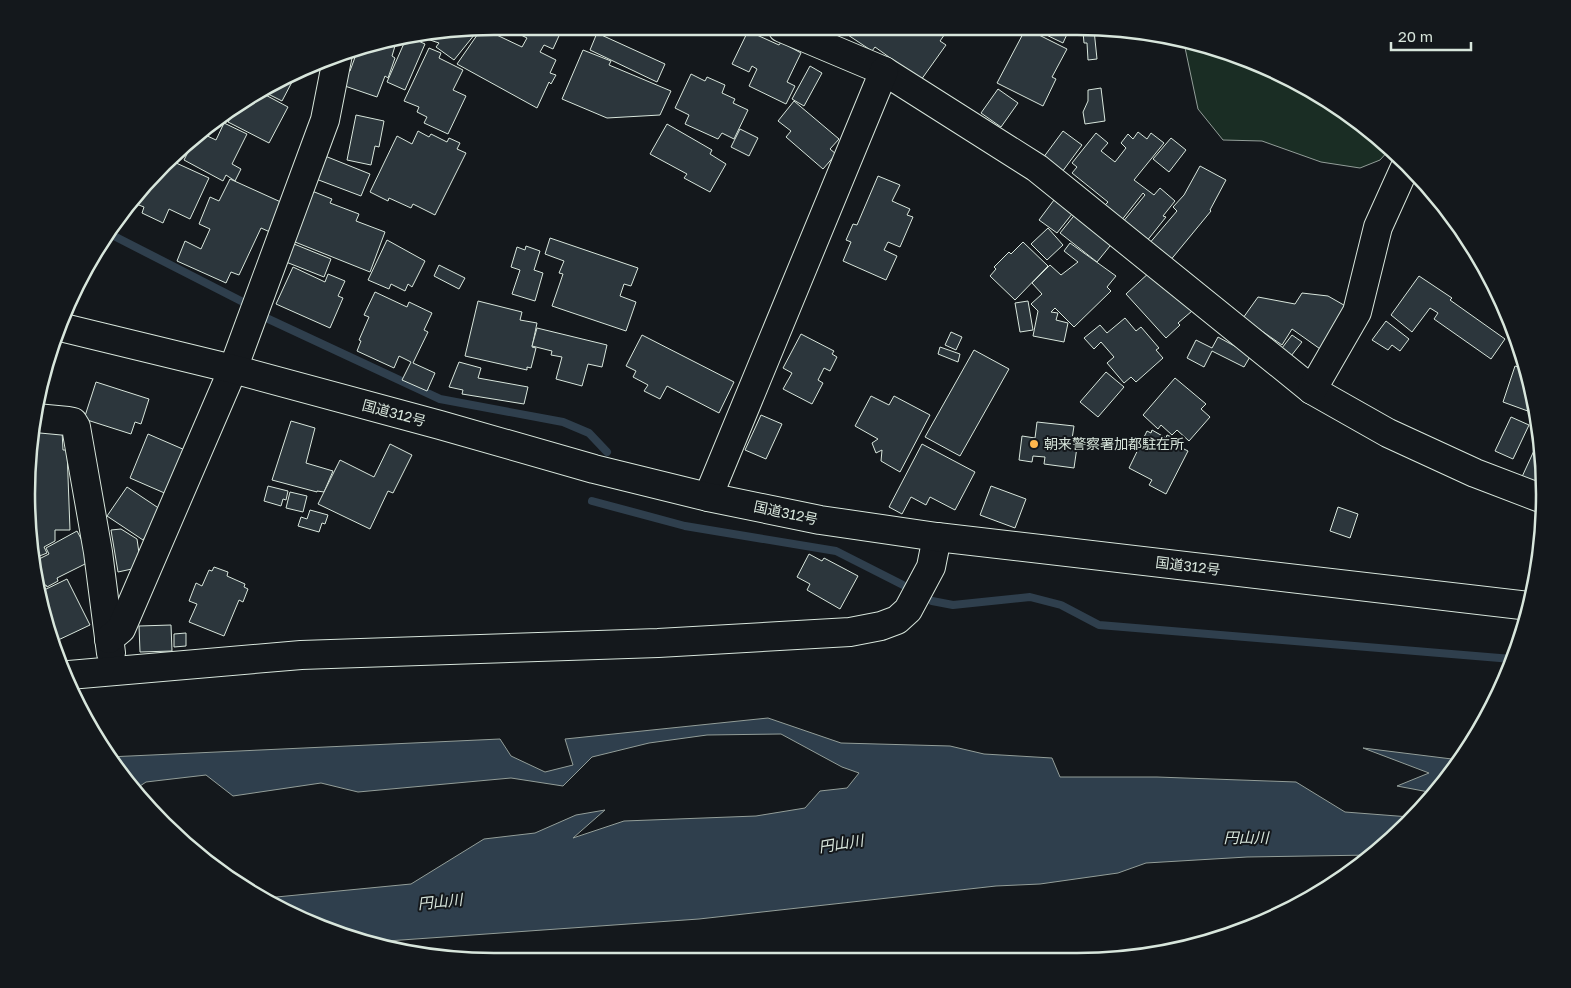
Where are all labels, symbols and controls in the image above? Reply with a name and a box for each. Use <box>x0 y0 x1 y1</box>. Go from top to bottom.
scale bar <box>1391 20 1471 52</box>
text: 20 m <box>1398 27 1433 45</box>
street label: 国道312号 <box>360 396 428 429</box>
place label: 朝来警察署加都駐在所 <box>1044 435 1184 452</box>
marker: 朝来警察署加都駐在所 <box>1028 438 1040 450</box>
street label: 国道312号 <box>752 497 820 528</box>
street label: 国道312号 <box>1155 553 1221 578</box>
water label: 円山川 <box>1223 828 1270 846</box>
water label: 円山川 <box>817 830 866 855</box>
water label: 円山川 <box>417 889 465 912</box>

